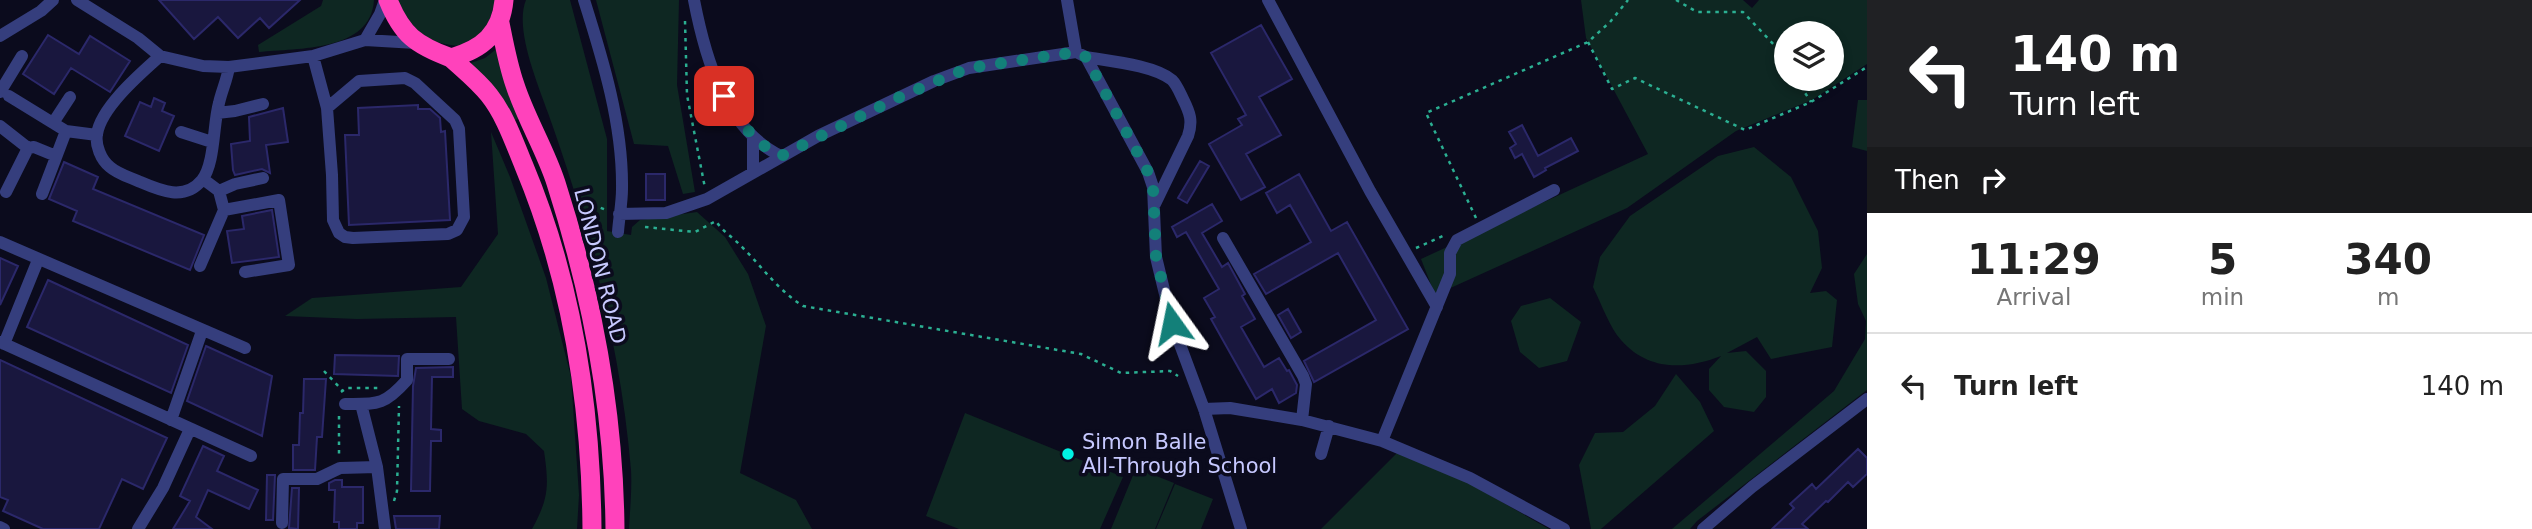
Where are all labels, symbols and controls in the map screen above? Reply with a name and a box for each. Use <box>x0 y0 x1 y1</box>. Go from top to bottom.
map controls <box>1774 21 1844 91</box>
button: layers <box>1774 21 1844 91</box>
text: 140 m <box>2010 26 2180 83</box>
icon: left <box>1895 28 1986 119</box>
pin <box>694 66 754 126</box>
icon: arrive <box>705 77 743 115</box>
text: Turn left <box>2010 85 2140 123</box>
icon: right <box>1974 161 2012 199</box>
text: Then <box>1895 165 1960 195</box>
street label: LONDON ROAD <box>569 186 631 346</box>
text: 11:29 <box>1967 235 2101 284</box>
text: 5 <box>2208 235 2237 284</box>
text: 340 <box>2344 235 2432 284</box>
text: Arrival <box>1997 284 2071 310</box>
text: min <box>2201 284 2244 310</box>
text: m <box>2377 284 2399 310</box>
position arrow <box>1135 286 1209 360</box>
icon: left <box>1895 367 1933 405</box>
text: Turn left <box>1954 371 2078 401</box>
text: 140 m <box>2421 371 2504 401</box>
place label: Simon Balle All-Through School <box>1082 430 1277 478</box>
marker: Simon Balle All-Through School <box>1060 446 1076 462</box>

